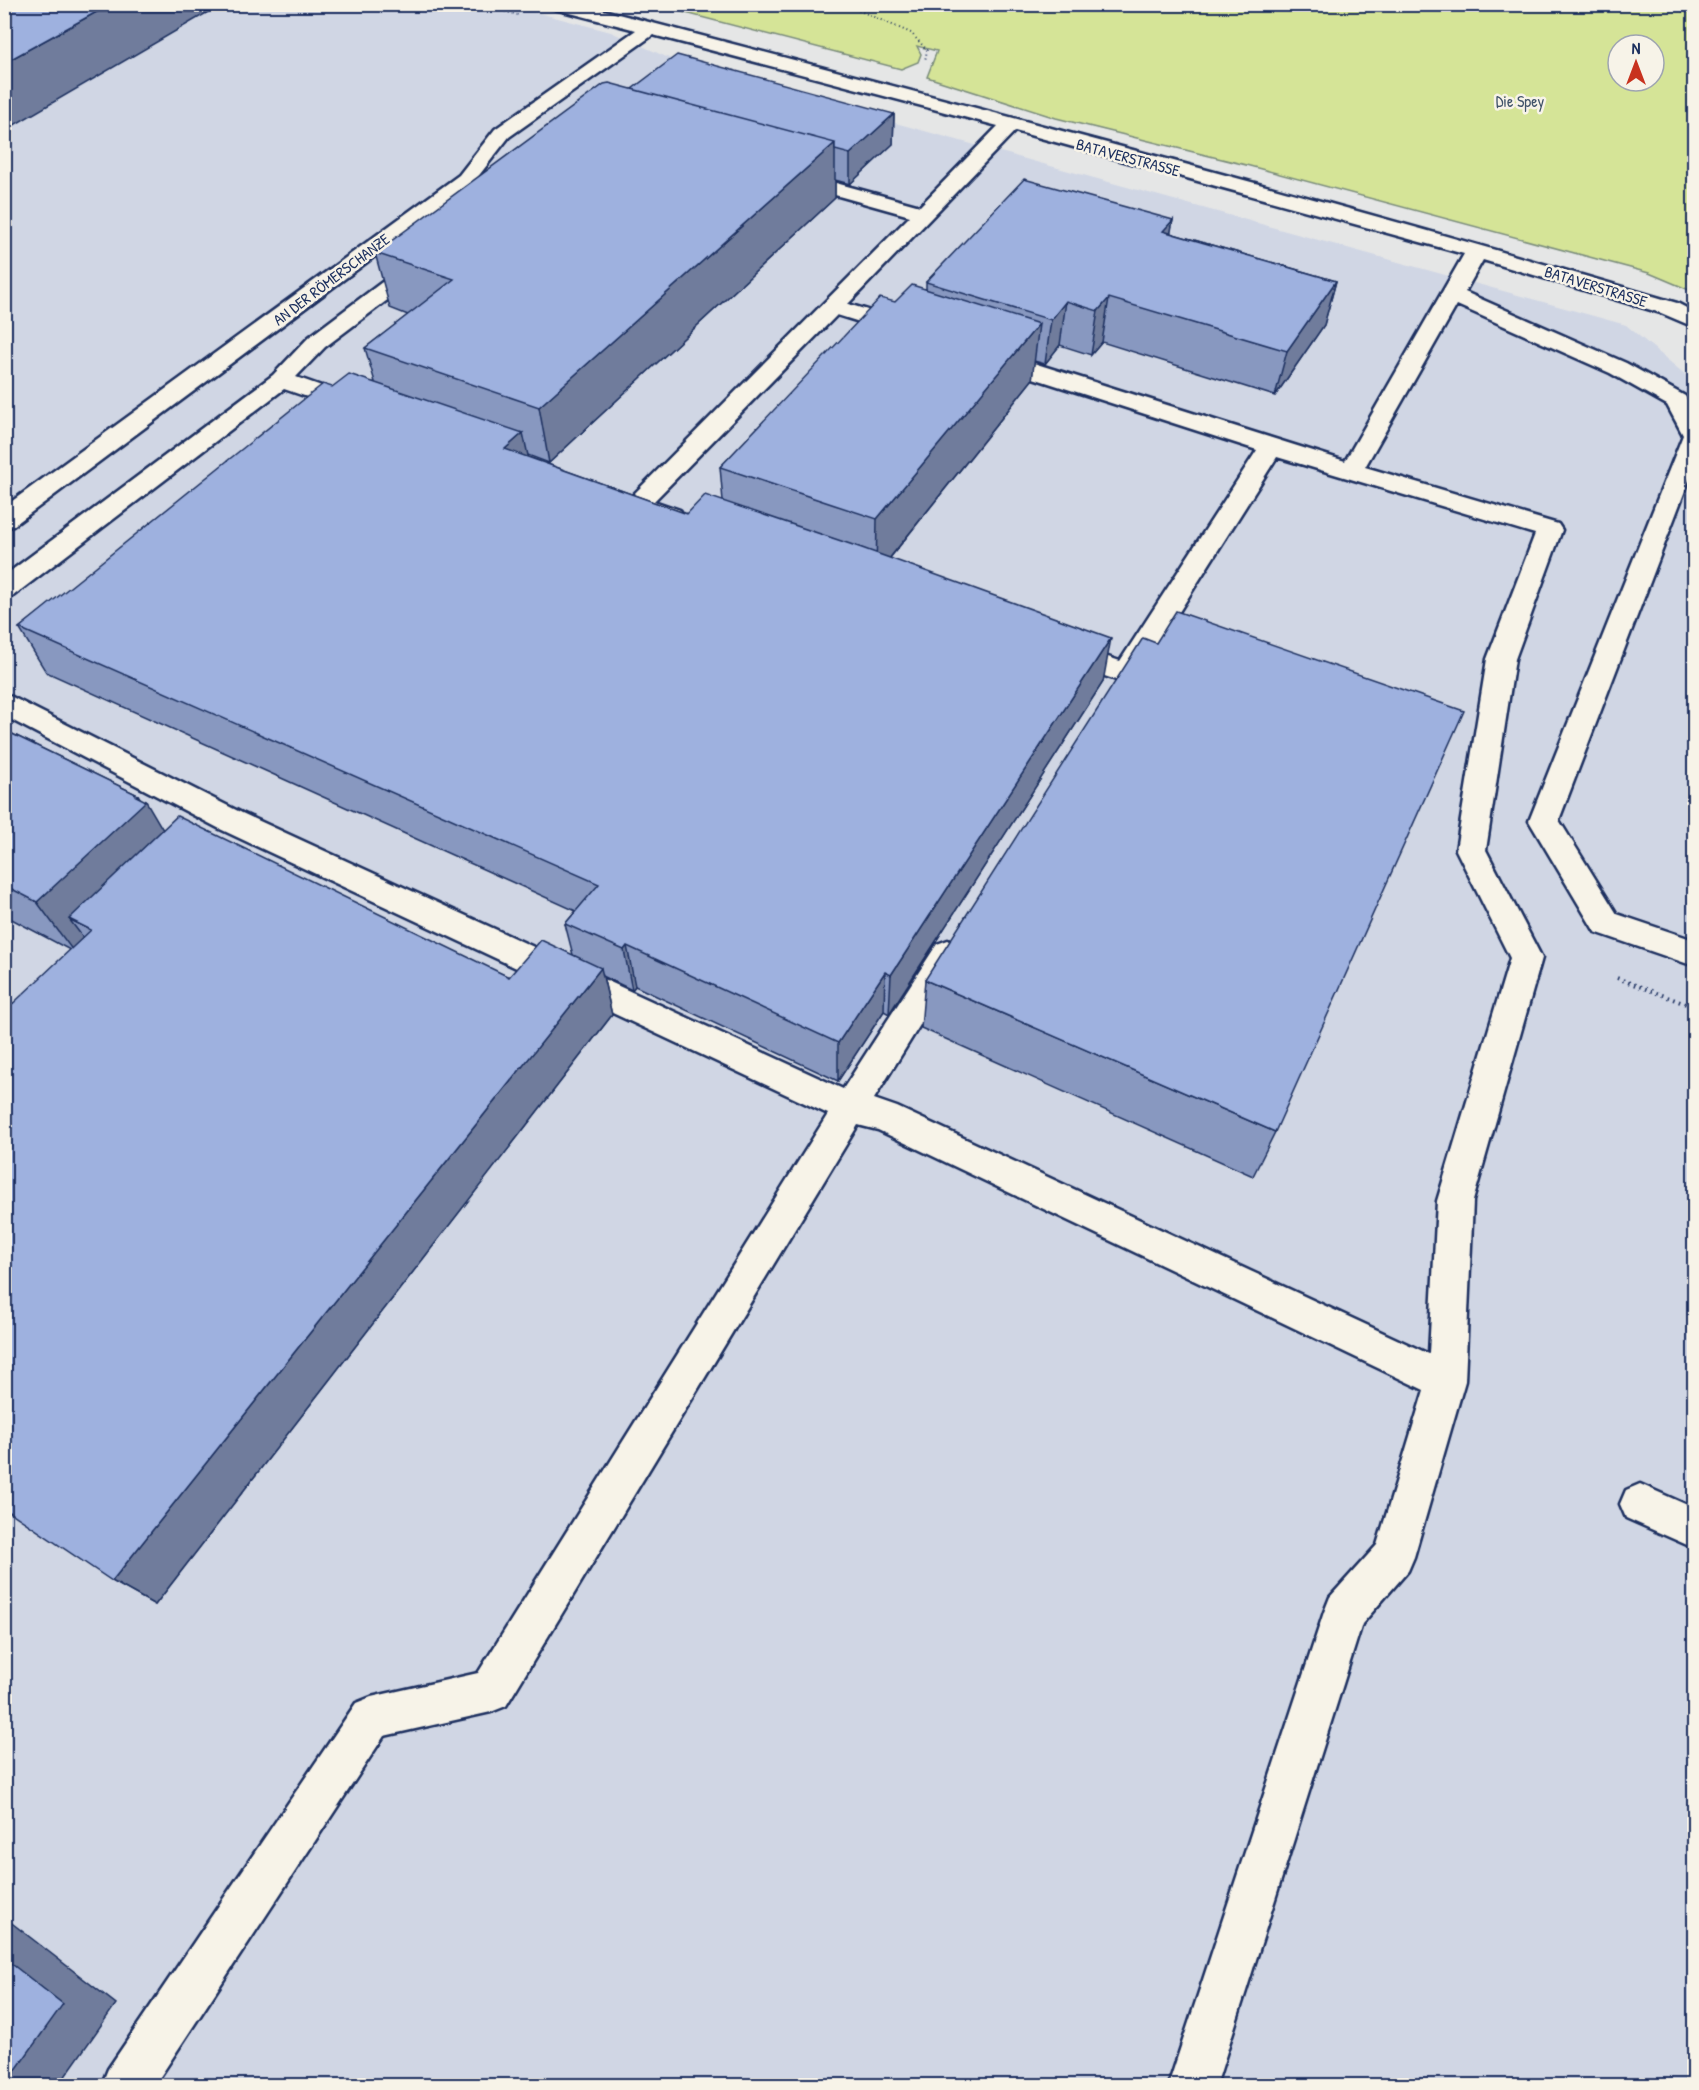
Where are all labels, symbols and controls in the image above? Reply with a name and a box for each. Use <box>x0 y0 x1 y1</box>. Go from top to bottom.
north arrow <box>1606 33 1666 93</box>
text: N <box>1632 37 1641 59</box>
park label: Die Spey <box>1496 90 1545 112</box>
street label: BATAVERSTRASSE <box>1074 133 1182 181</box>
street label: AN DER RÖMERSCHANZE <box>268 228 394 330</box>
street label: BATAVERSTRASSE <box>1542 260 1650 312</box>

